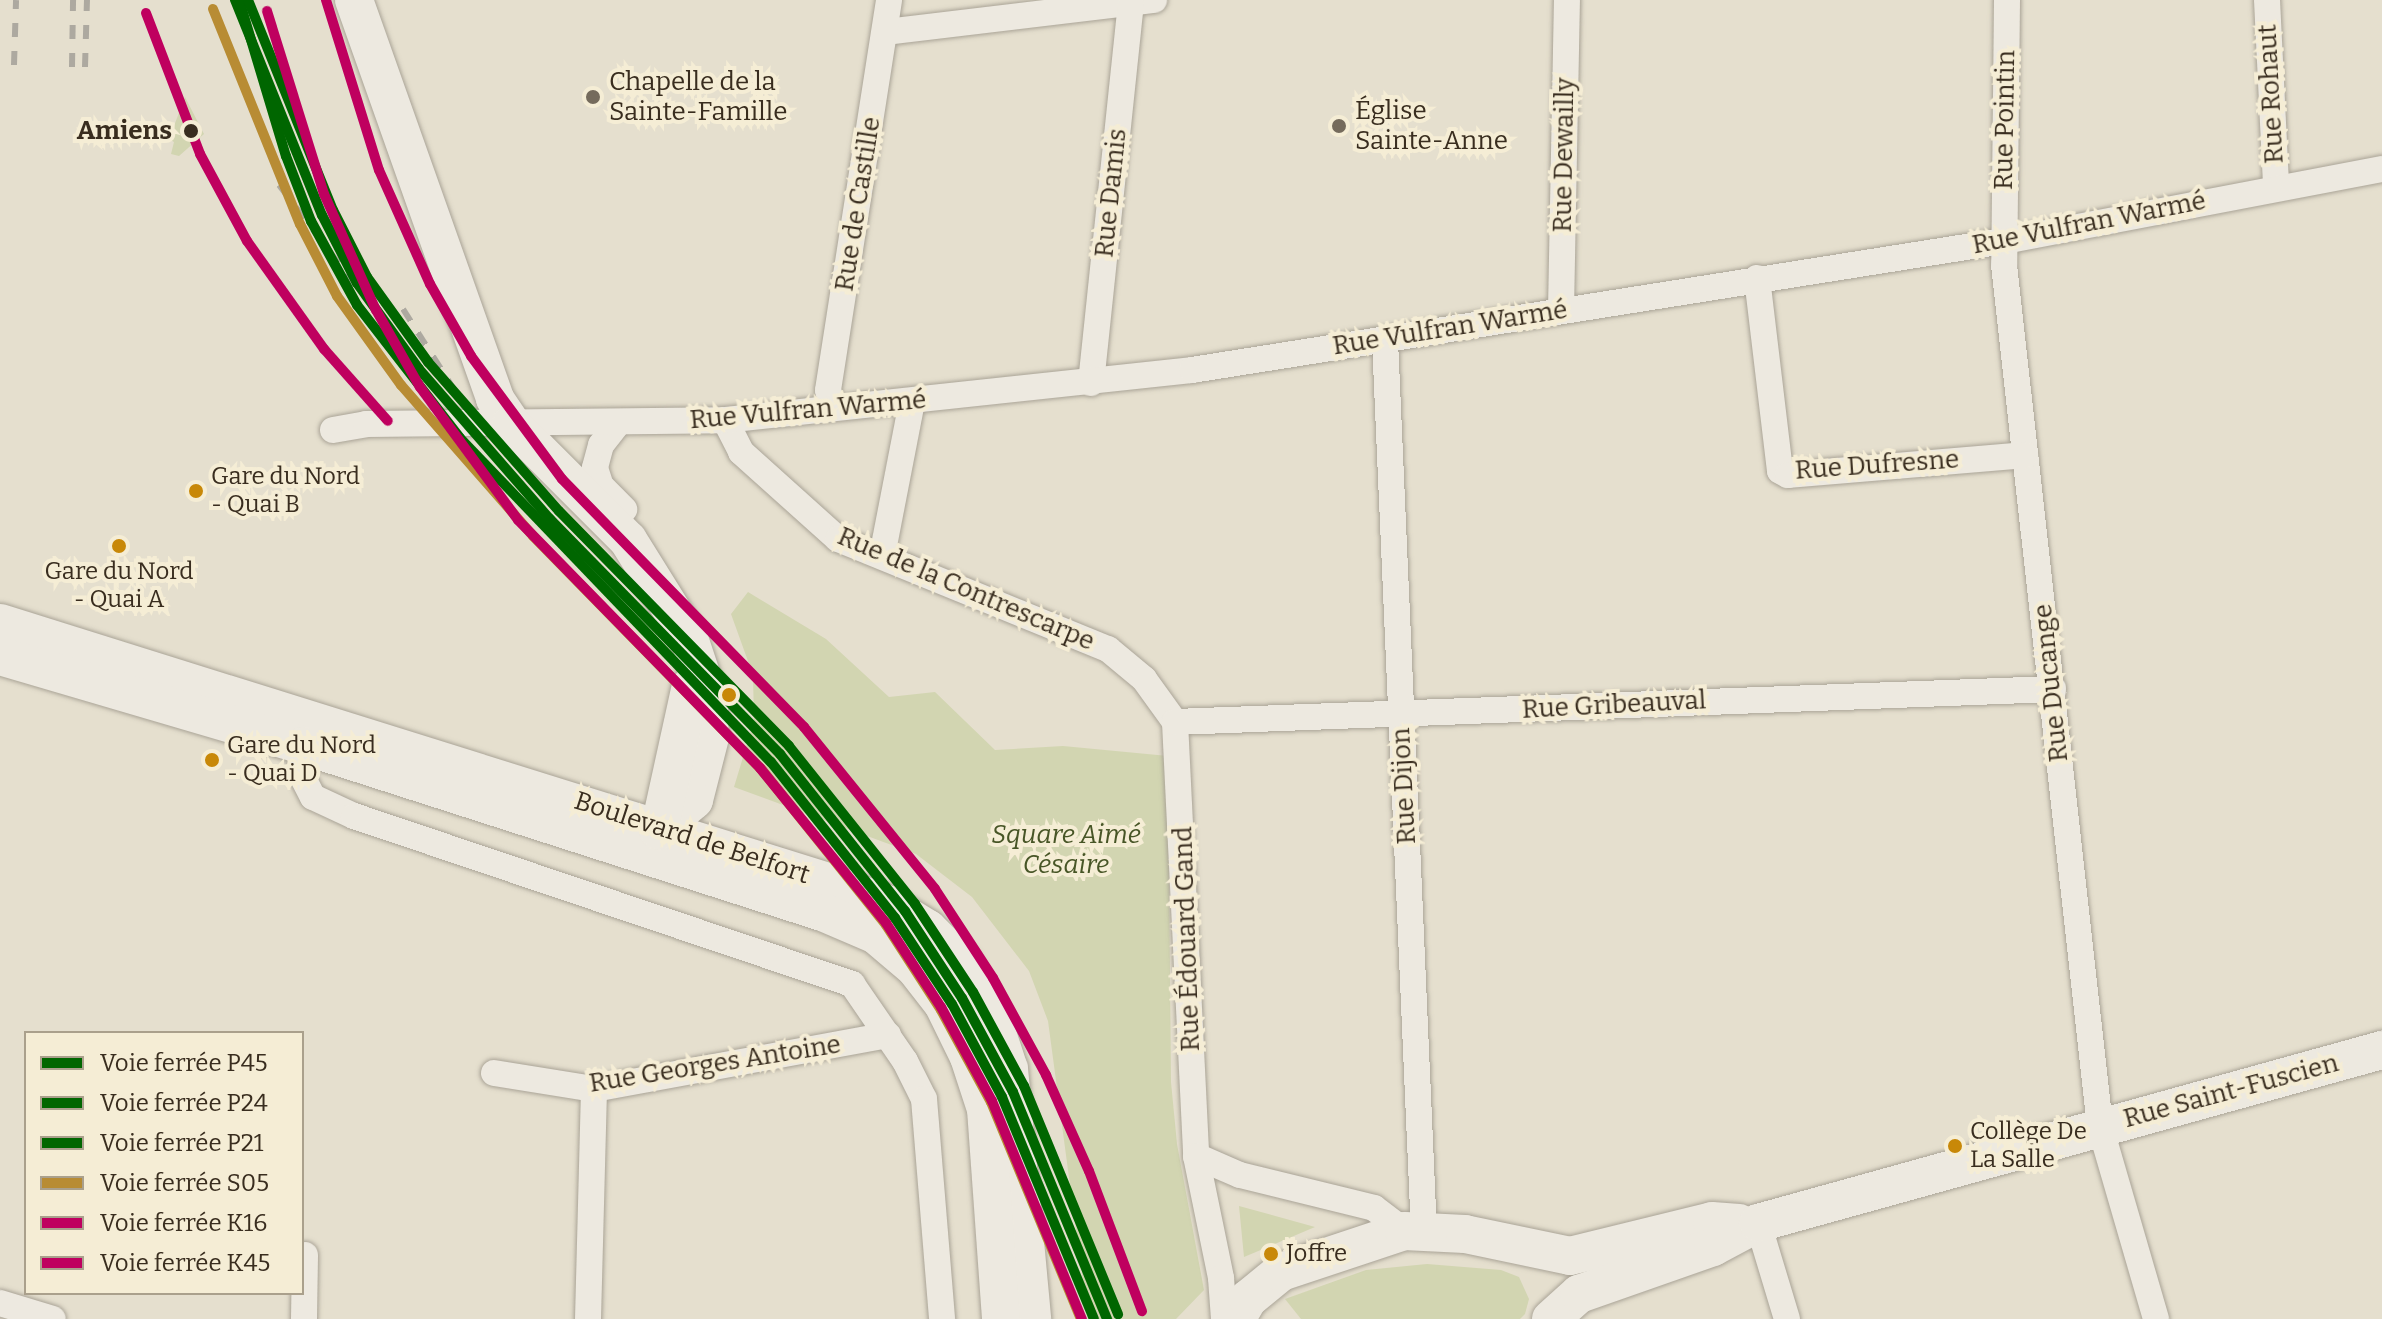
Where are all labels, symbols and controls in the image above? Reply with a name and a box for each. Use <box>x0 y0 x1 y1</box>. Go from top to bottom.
street label: Rue Rohaut <box>2252 23 2290 165</box>
street label: Rue Pointin <box>1988 50 2022 190</box>
place label: Chapelle de la Sainte-Famille <box>609 66 787 128</box>
street label: Rue Dewailly <box>1547 77 1581 233</box>
marker: Chapelle de la Sainte-Famille <box>584 88 602 106</box>
place label: Église Sainte-Anne <box>1355 95 1508 156</box>
street label: Rue de Castille <box>829 114 887 294</box>
place label: Amiens <box>77 115 172 147</box>
marker: Église Sainte-Anne <box>1330 117 1348 135</box>
marker: Amiens <box>179 119 203 143</box>
street label: Rue Damis <box>1089 127 1133 259</box>
street label: Rue Vulfran Warmé <box>1970 185 2208 261</box>
street label: Rue Vulfran Warmé <box>1330 294 1570 362</box>
street label: Rue Vulfran Warmé <box>688 384 928 436</box>
street label: Rue Dufresne <box>1794 444 1960 486</box>
place label: Gare du Nord - Quai B <box>211 463 360 519</box>
marker: Gare du Nord - Quai B <box>188 483 204 499</box>
street label: Rue de la Contrescarpe <box>833 521 1099 657</box>
marker: Gare du Nord - Quai A <box>111 538 127 554</box>
place label: Gare du Nord - Quai A <box>44 558 194 614</box>
street label: Rue Ducange <box>2027 602 2075 764</box>
street label: Rue Gribeauval <box>1521 685 1707 725</box>
unlabelled marker <box>721 687 737 703</box>
street label: Rue Dijon <box>1385 727 1423 845</box>
place label: Gare du Nord - Quai D <box>227 732 376 788</box>
marker: Gare du Nord - Quai D <box>204 752 220 768</box>
street label: Boulevard de Belfort <box>571 785 813 891</box>
park label: Square Aimé Césaire <box>991 819 1141 880</box>
street label: Rue Édouard Gand <box>1167 826 1207 1052</box>
street label: Rue Georges Antoine <box>587 1029 843 1099</box>
legend <box>24 1031 304 1295</box>
street label: Rue Saint-Fuscien <box>2120 1047 2342 1135</box>
text: Voie ferrée P45 <box>100 1049 268 1077</box>
text: Voie ferrée P24 <box>100 1089 268 1117</box>
place label: Collège De La Salle <box>1970 1118 2087 1174</box>
text: Voie ferrée P21 <box>100 1129 264 1157</box>
marker: Collège De La Salle <box>1947 1138 1963 1154</box>
text: Voie ferrée S05 <box>100 1169 269 1197</box>
text: Voie ferrée K16 <box>100 1209 267 1237</box>
place label: Joffre <box>1286 1240 1347 1268</box>
marker: Joffre <box>1263 1246 1279 1262</box>
text: Voie ferrée K45 <box>100 1249 270 1277</box>

